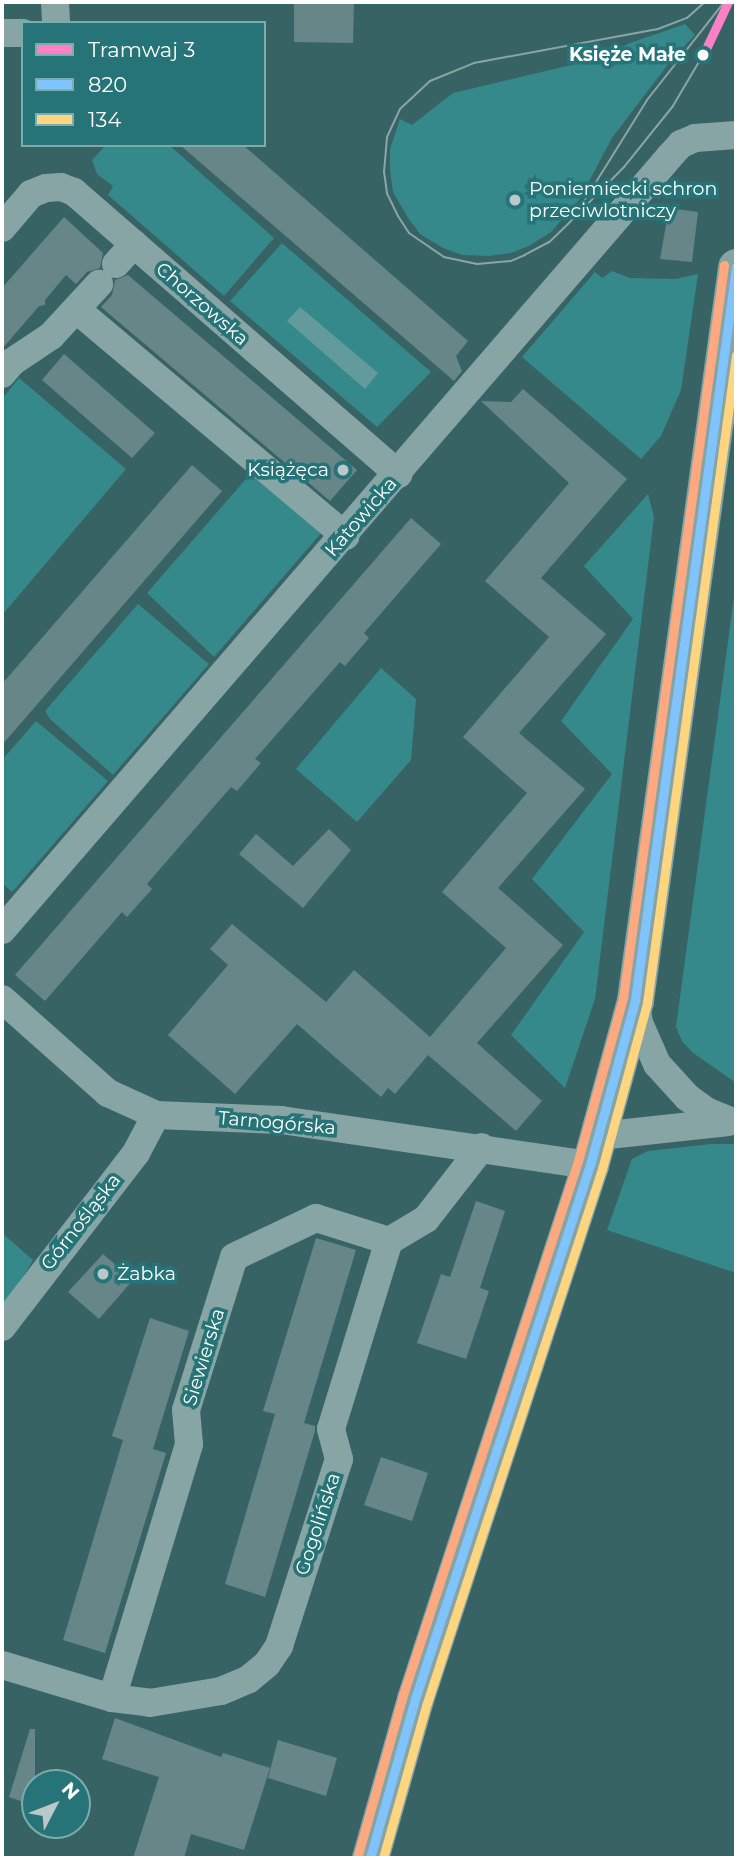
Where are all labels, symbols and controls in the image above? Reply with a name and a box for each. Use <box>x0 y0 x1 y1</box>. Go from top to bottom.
legend <box>21 21 266 147</box>
text: Tramwaj 3 <box>88 37 195 62</box>
place label: Księże Małe <box>569 44 686 66</box>
marker: Księże Małe <box>692 44 714 66</box>
text: 820 <box>88 72 127 97</box>
text: 134 <box>88 107 121 132</box>
place label: Poniemiecki schron przeciwlotniczy <box>529 178 717 222</box>
marker: Poniemiecki schron przeciwlotniczy <box>507 192 523 208</box>
street label: Chorzowska <box>151 258 253 350</box>
place label: Książęca <box>247 459 329 481</box>
marker: Książęca <box>335 462 351 478</box>
street label: Katowicka <box>320 472 402 562</box>
street label: Tarnogórska <box>217 1107 337 1139</box>
street label: Górnośląska <box>36 1169 126 1275</box>
place label: Żabka <box>117 1263 176 1285</box>
marker: Żabka <box>95 1266 111 1282</box>
street label: Siewierska <box>178 1306 230 1408</box>
street label: Gogolińska <box>291 1470 345 1578</box>
north arrow <box>21 1769 91 1839</box>
text: N <box>57 1778 84 1804</box>

